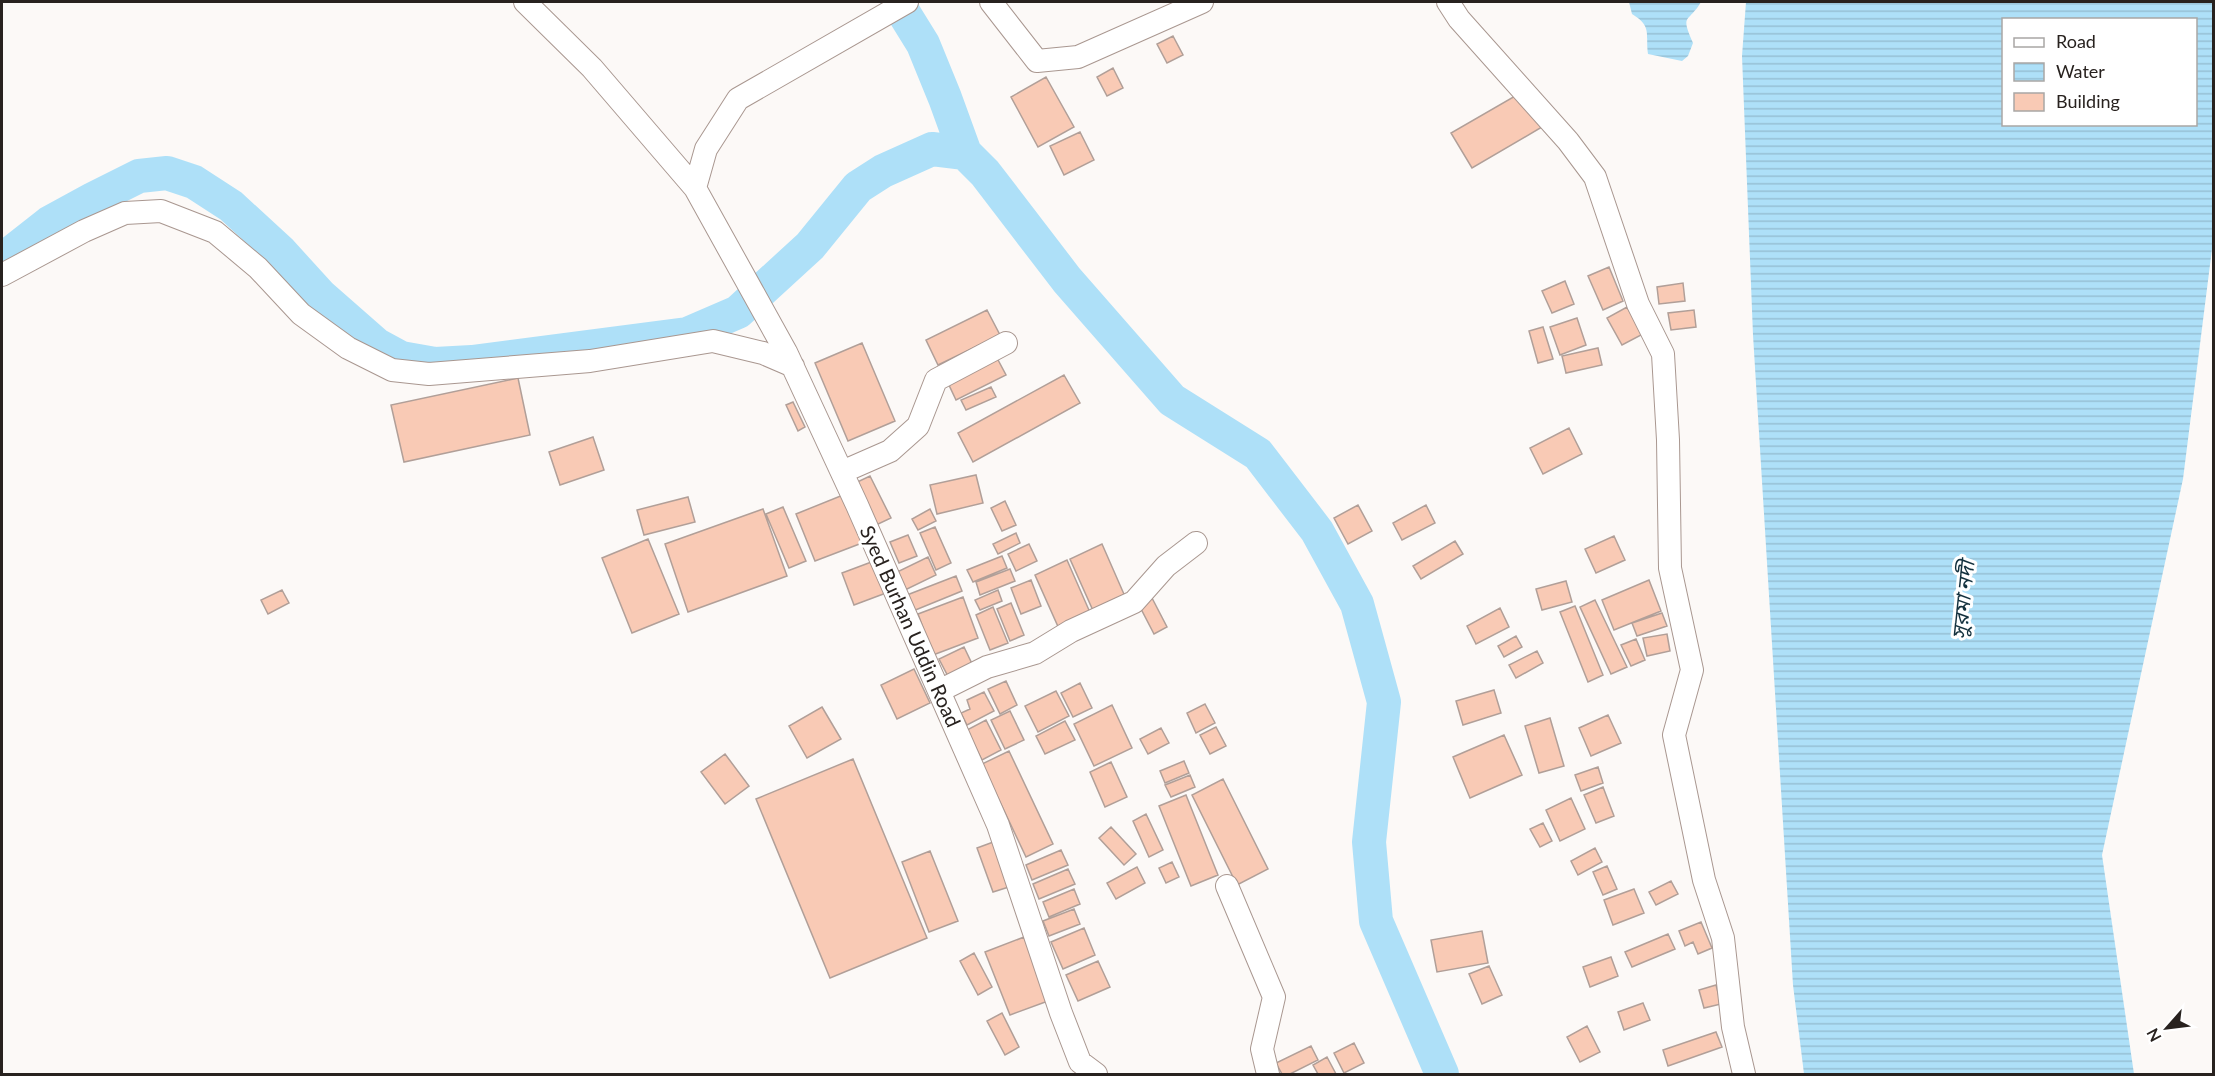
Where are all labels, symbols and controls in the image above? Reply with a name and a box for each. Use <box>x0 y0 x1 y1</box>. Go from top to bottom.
legend <box>2002 18 2197 126</box>
text: Road <box>2056 30 2096 52</box>
text: Water <box>2056 60 2105 82</box>
text: Building <box>2056 90 2120 112</box>
street label: Syed Burhan Uddin Road <box>856 522 966 730</box>
water label: সুরমা নদী <box>1945 555 1980 641</box>
north arrow <box>2137 998 2197 1058</box>
text: N <box>2142 1025 2165 1045</box>

